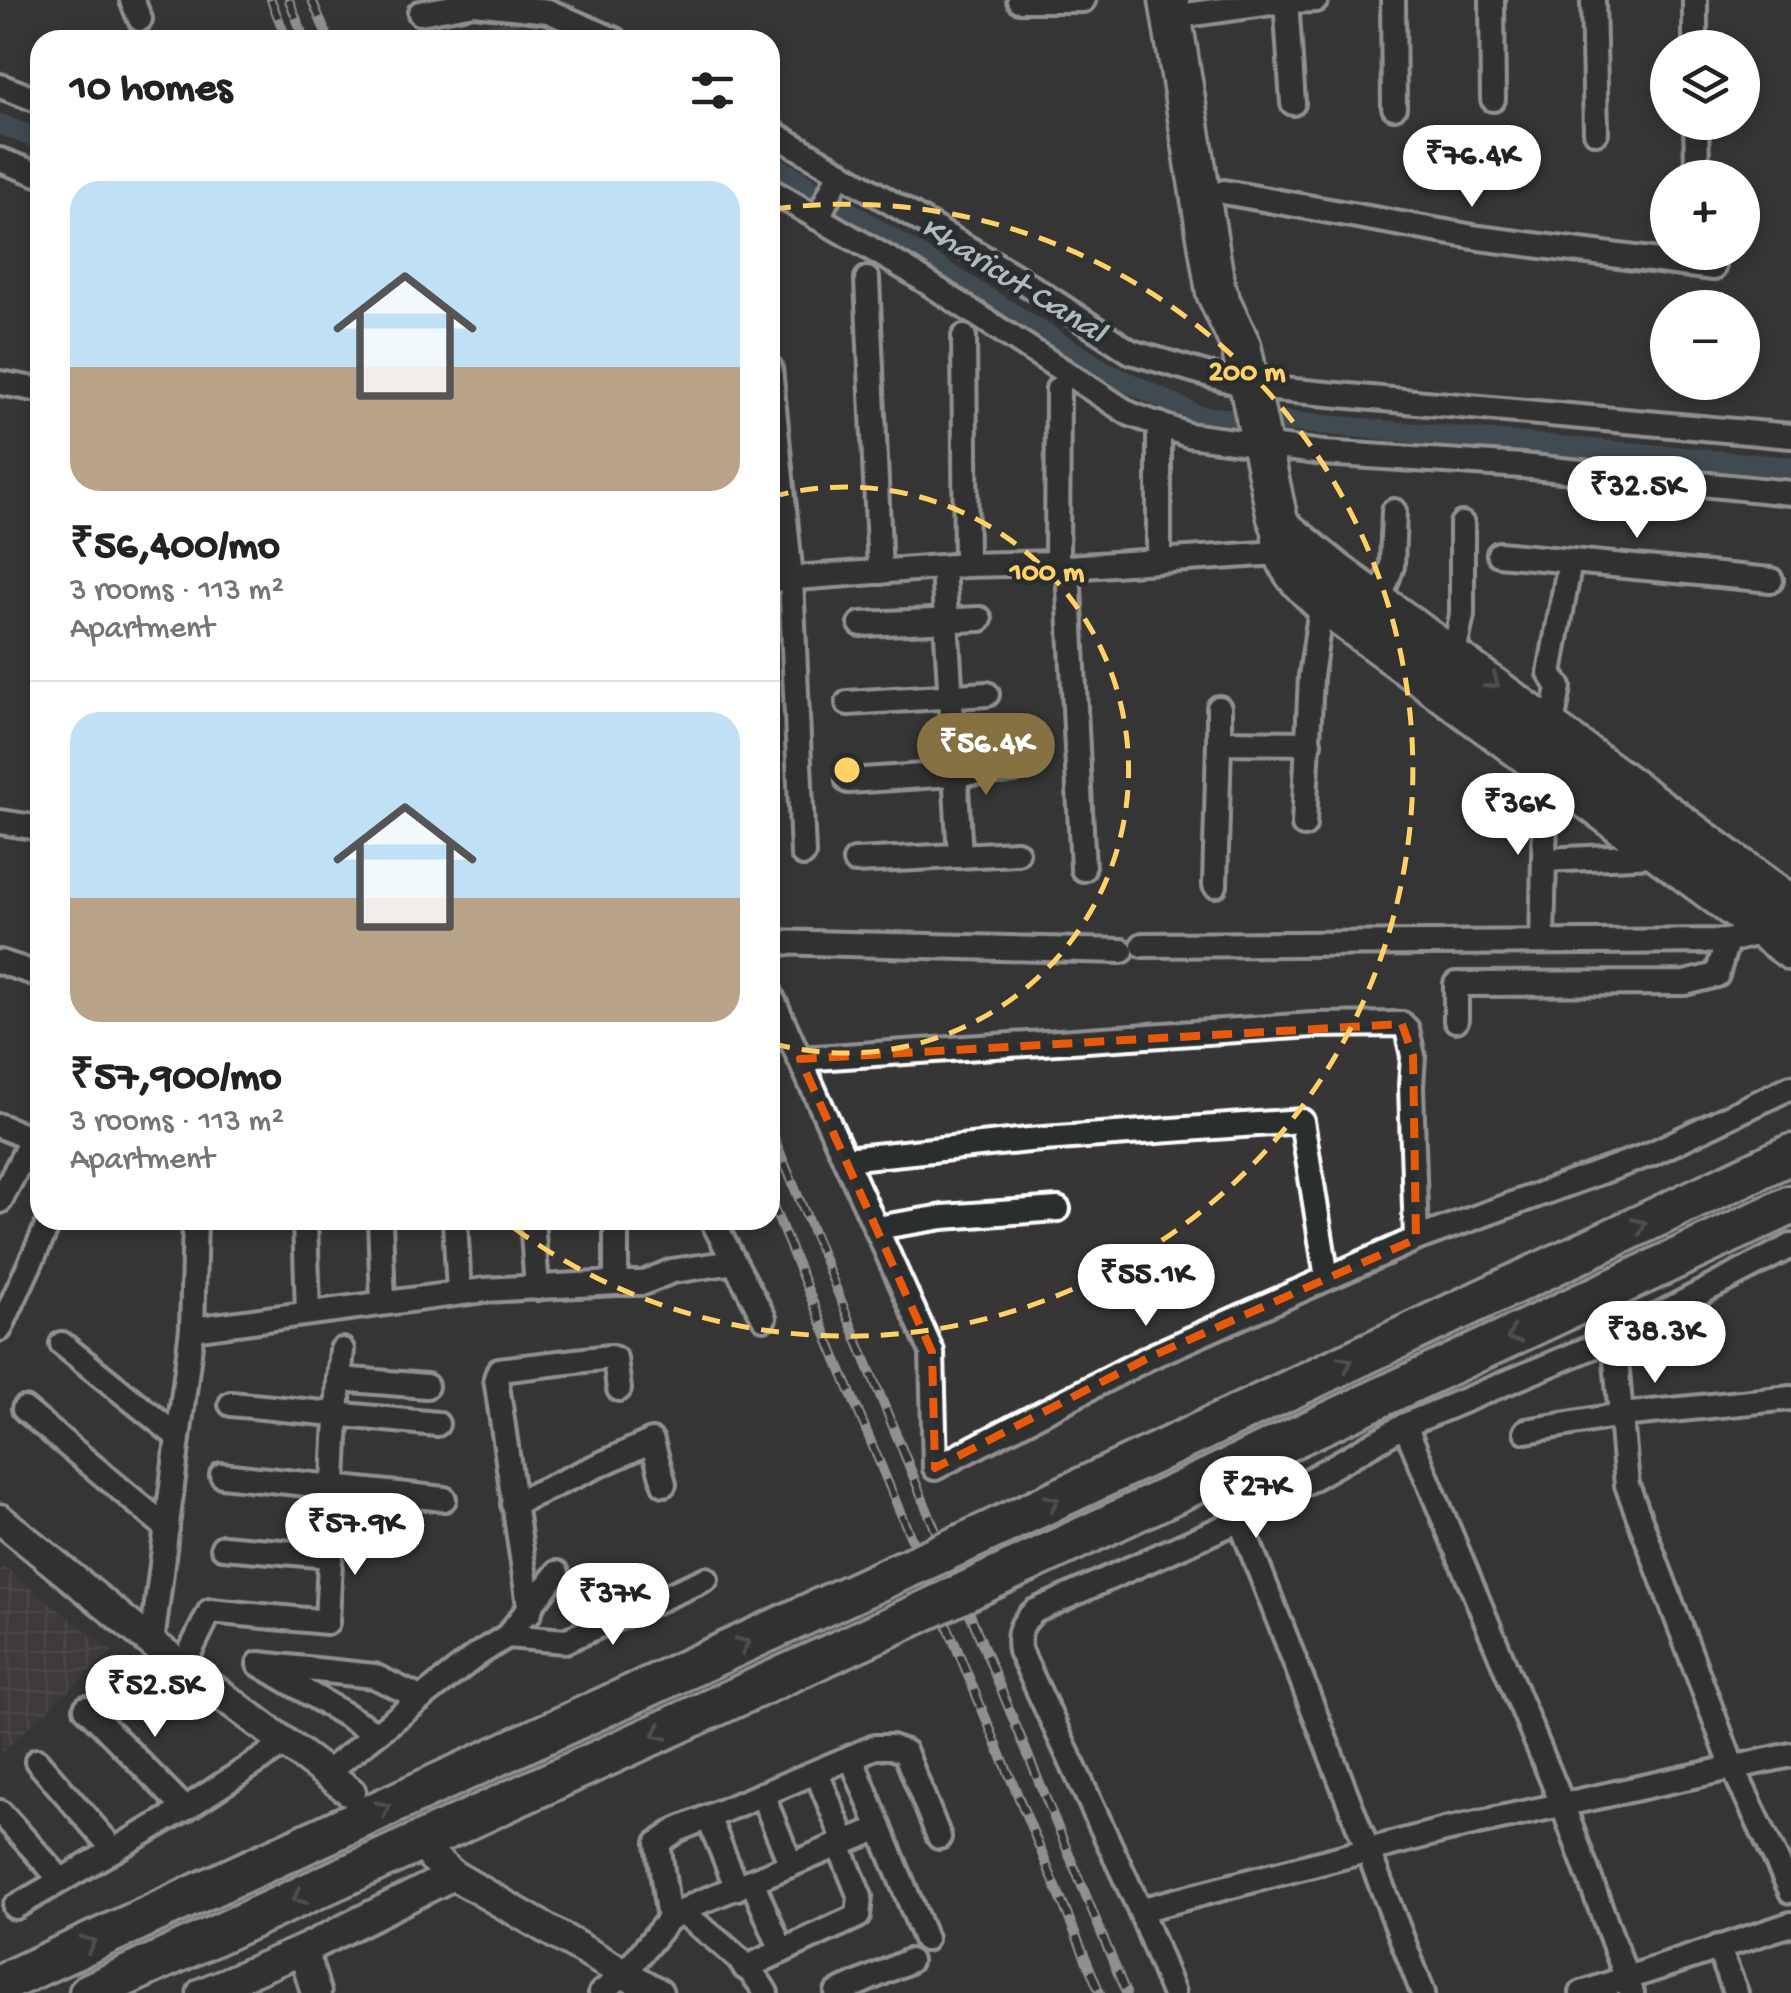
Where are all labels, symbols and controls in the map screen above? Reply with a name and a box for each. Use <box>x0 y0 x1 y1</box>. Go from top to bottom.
map controls <box>1650 30 1760 400</box>
button: layers <box>1650 30 1760 140</box>
icon: filters <box>685 63 740 118</box>
text: 10 homes <box>70 66 232 115</box>
pin: ₹76.4K <box>1391 125 1553 210</box>
text: ₹76.4K <box>1425 138 1519 176</box>
button: + <box>1650 160 1760 270</box>
water label: Kharicut Canal <box>912 208 1114 356</box>
icon: home <box>315 246 495 426</box>
button: − <box>1650 290 1760 400</box>
text: 200 m <box>1208 357 1286 392</box>
pin: ₹32.5K <box>1556 456 1718 541</box>
text: ₹32.5K <box>1589 469 1685 507</box>
text: ₹56,400/mo <box>70 524 280 573</box>
text: 100 m <box>1009 557 1085 592</box>
text: 3 rooms · 113 m² <box>70 573 284 611</box>
text: Apartment <box>70 611 214 649</box>
one-way arrow <box>1482 670 1501 688</box>
pin: ₹56.4K <box>905 713 1067 798</box>
text: ₹56.4K <box>939 726 1033 764</box>
centre of rings <box>829 752 865 788</box>
pin: ₹36K <box>1459 773 1577 858</box>
icon: home <box>315 777 495 957</box>
text: ₹36K <box>1484 786 1552 824</box>
text: ₹57,900/mo <box>70 1055 282 1104</box>
text: 3 rooms · 113 m² <box>70 1104 284 1142</box>
text: Apartment <box>70 1142 214 1180</box>
one-way arrow <box>1630 1217 1648 1237</box>
pin: ₹55.1K <box>1065 1244 1227 1329</box>
text: ₹55.1K <box>1100 1257 1192 1295</box>
pin: ₹38.3K <box>1574 1301 1736 1386</box>
text: ₹38.3K <box>1607 1314 1703 1352</box>
one-way arrow <box>1505 1323 1523 1343</box>
one-way arrow <box>1336 1356 1354 1376</box>
pin: ₹27K <box>1197 1456 1315 1541</box>
text: ₹27K <box>1222 1469 1290 1507</box>
pin: ₹57.9K <box>274 1493 436 1578</box>
one-way arrow <box>1042 1494 1060 1514</box>
text: ₹57.9K <box>307 1506 403 1544</box>
pin: ₹37K <box>554 1563 672 1648</box>
text: ₹37K <box>578 1576 648 1614</box>
one-way arrow <box>733 1636 751 1656</box>
pin: ₹52.5K <box>74 1655 236 1740</box>
text: ₹52.5K <box>107 1668 203 1706</box>
one-way arrow <box>651 1720 669 1740</box>
one-way arrow <box>374 1800 392 1820</box>
one-way arrow <box>292 1884 310 1904</box>
one-way arrow <box>79 1936 97 1956</box>

